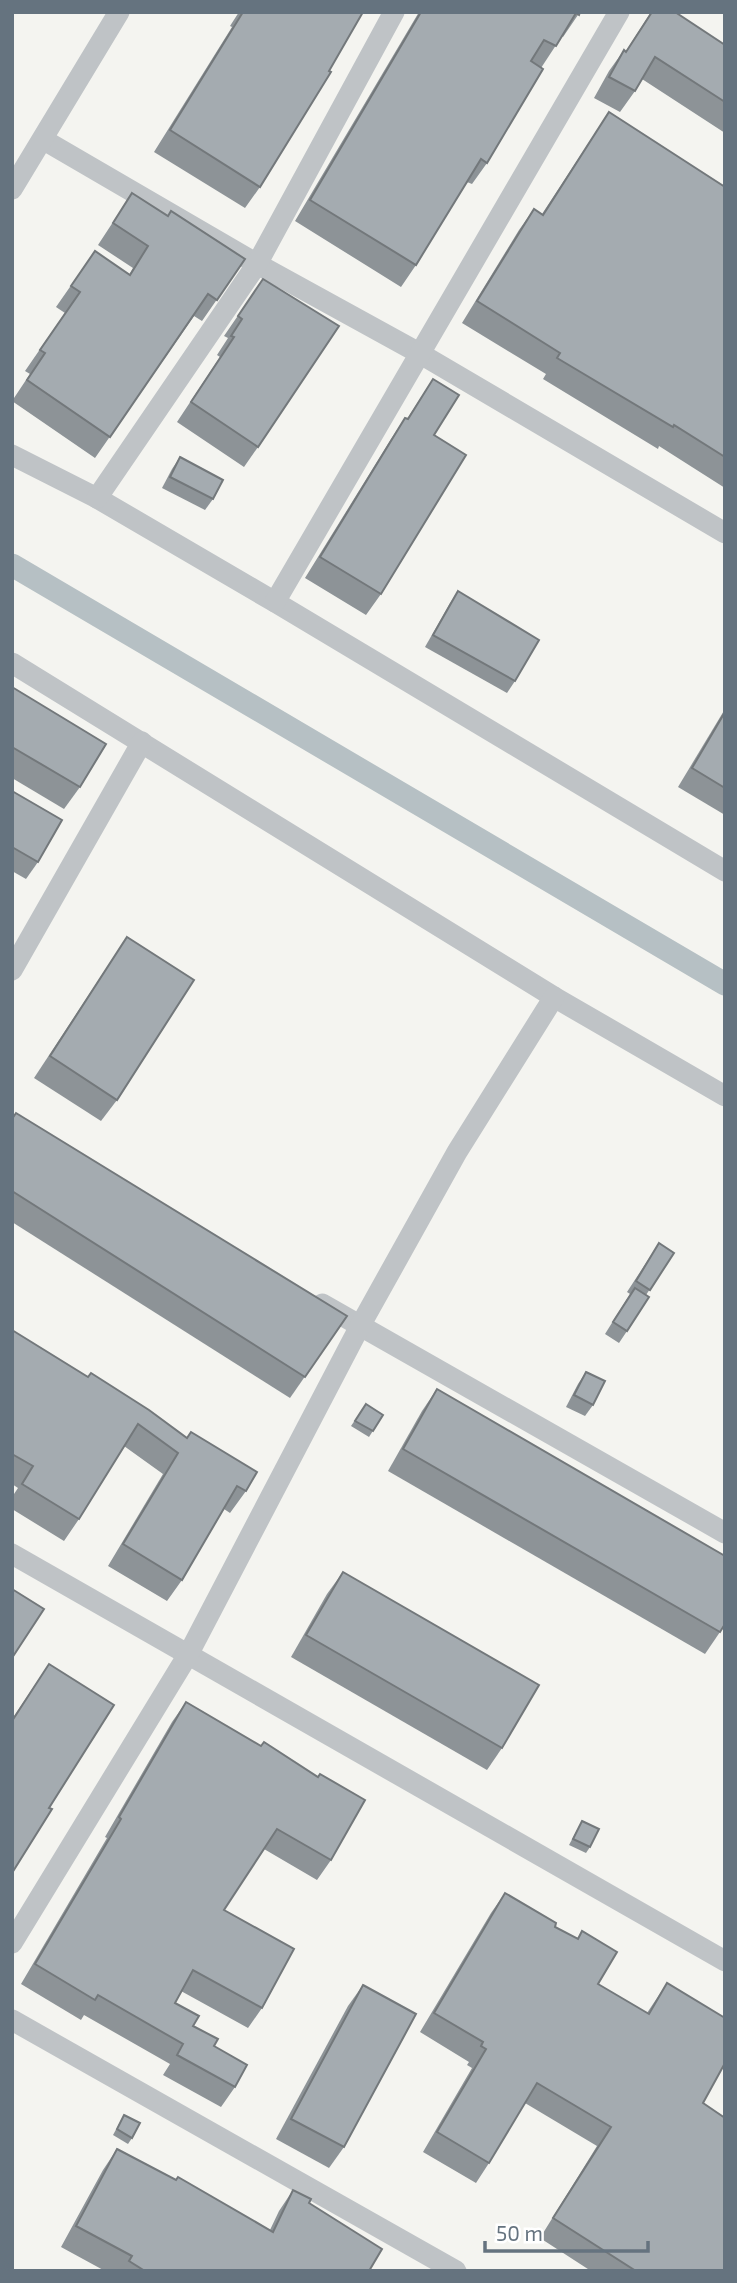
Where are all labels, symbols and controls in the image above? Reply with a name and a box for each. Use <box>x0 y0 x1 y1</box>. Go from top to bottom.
scale bar <box>485 2210 648 2254</box>
text: 50 m <box>496 2220 543 2245</box>

